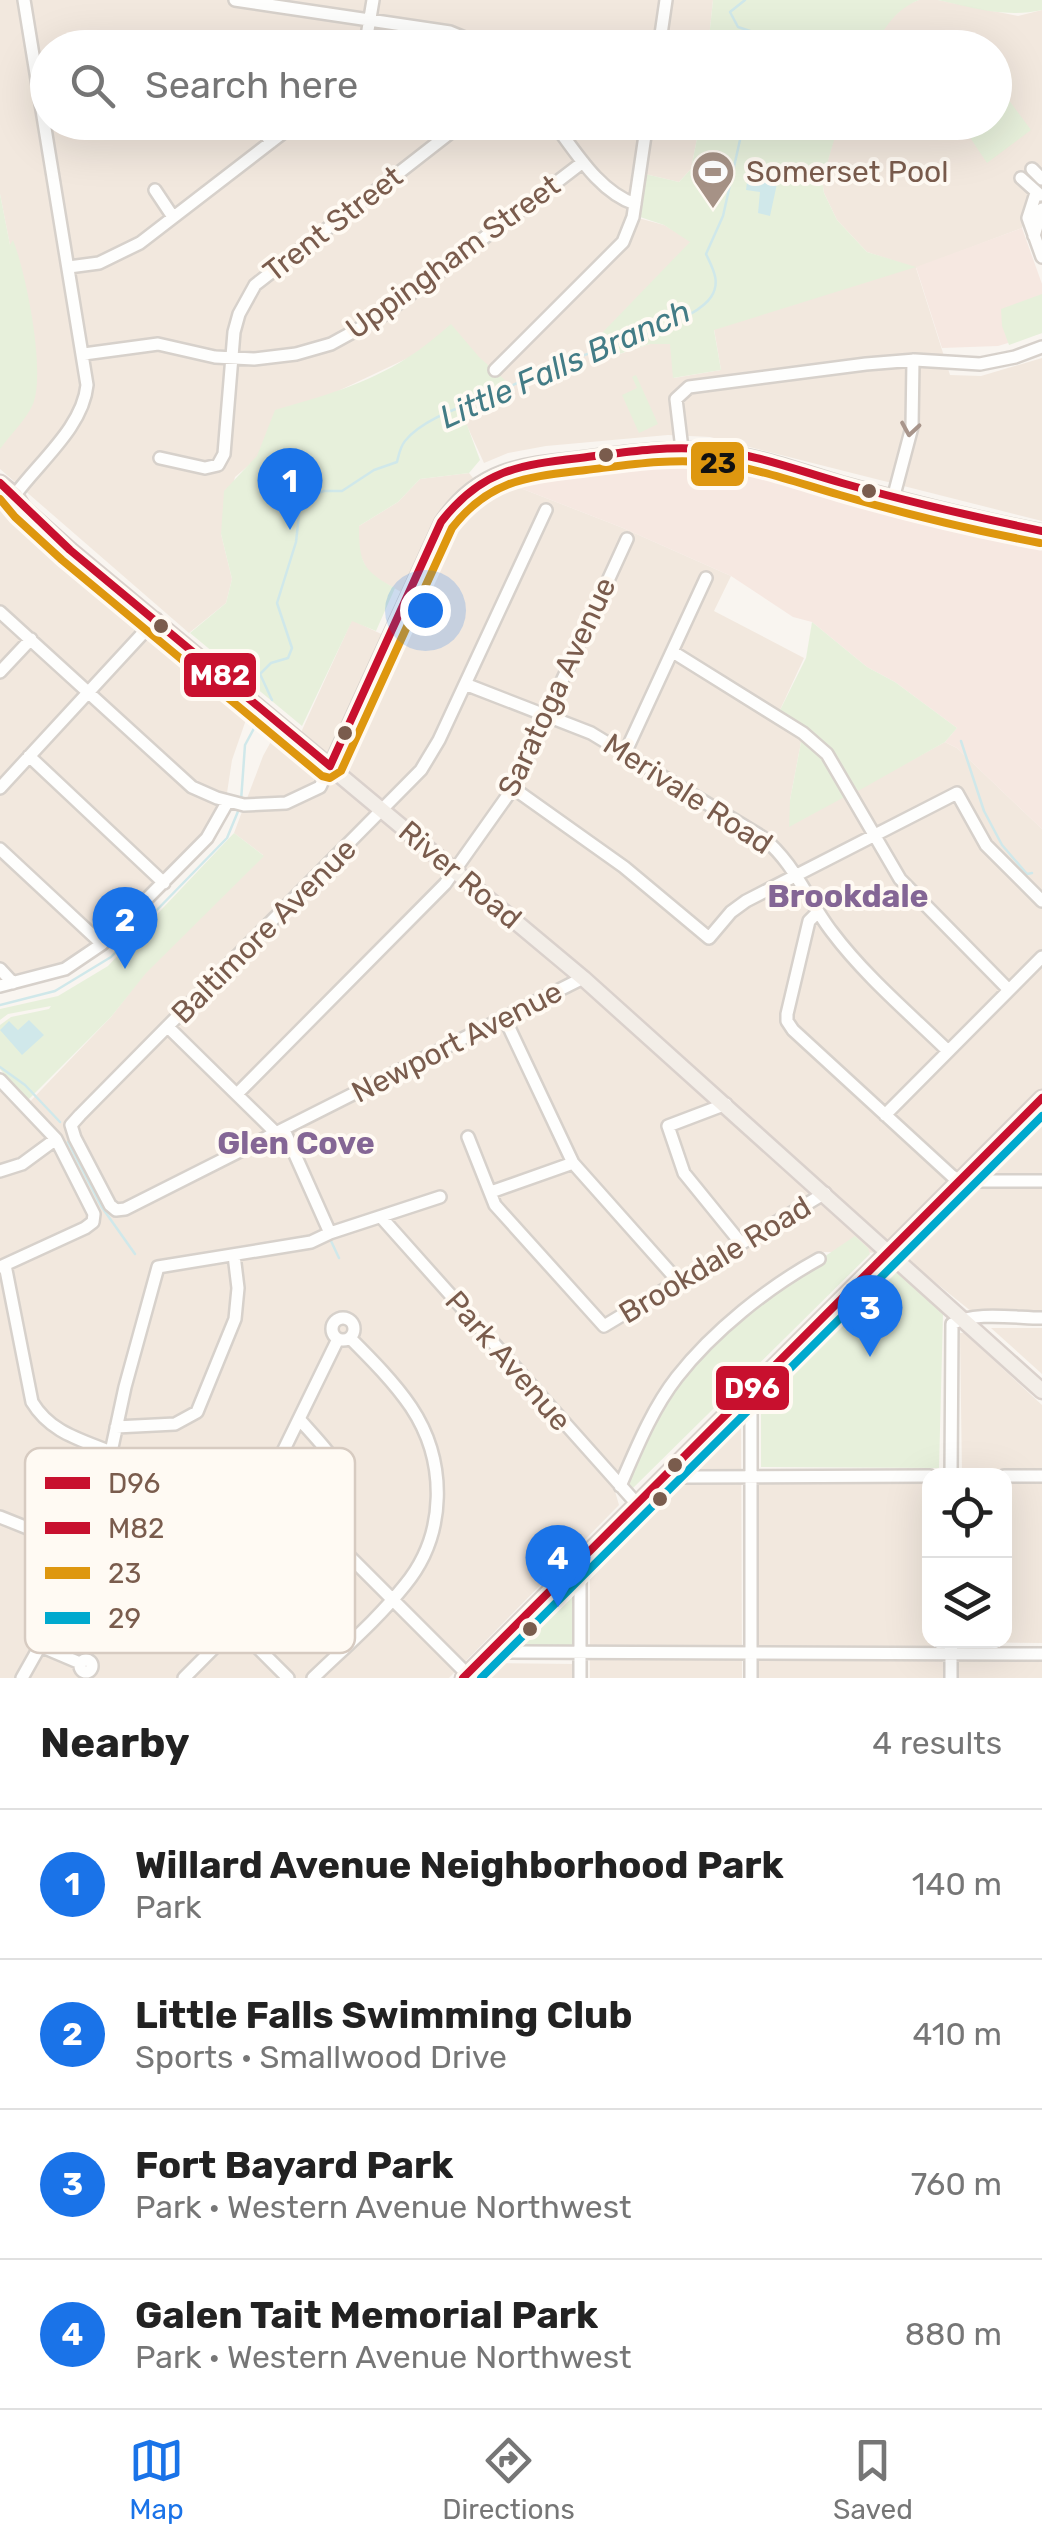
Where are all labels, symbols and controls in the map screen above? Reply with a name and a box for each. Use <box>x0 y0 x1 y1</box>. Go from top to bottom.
search box <box>30 30 1012 140</box>
icon: search <box>65 58 120 113</box>
text: Search here <box>145 62 358 108</box>
sports icon: Somerset Pool <box>690 149 736 210</box>
place label: Somerset Pool <box>746 154 949 190</box>
street label: Trent Street <box>256 158 410 289</box>
street label: Uppingham Street <box>339 167 567 347</box>
water label: Little Falls Branch <box>434 292 696 436</box>
one-way arrow <box>900 421 921 437</box>
line badge: 23 <box>689 440 746 488</box>
unlabelled marker <box>596 445 616 465</box>
text: 23 <box>700 447 736 480</box>
pin: 1 <box>258 448 322 530</box>
unlabelled marker <box>859 481 879 501</box>
street label: Saratoga Avenue <box>490 572 624 802</box>
your location <box>400 585 451 636</box>
unlabelled marker <box>151 616 171 636</box>
line badge: M82 <box>182 651 258 699</box>
text: M82 <box>190 659 250 692</box>
unlabelled marker <box>335 723 355 743</box>
street label: Merivale Road <box>597 726 779 862</box>
street label: River Road <box>391 813 529 937</box>
street label: Baltimore Avenue <box>164 831 364 1031</box>
district label: Brookdale <box>767 877 929 915</box>
pin: 2 <box>92 886 158 969</box>
street label: Newport Avenue <box>346 973 568 1111</box>
district label: Glen Cove <box>217 1124 375 1162</box>
street label: Brookdale Road <box>613 1189 817 1331</box>
pin: 3 <box>838 1274 902 1357</box>
street label: Park Avenue <box>437 1284 579 1438</box>
line badge: D96 <box>714 1364 791 1412</box>
text: D96 <box>724 1372 780 1405</box>
legend <box>25 1448 355 1653</box>
unlabelled marker <box>665 1455 685 1475</box>
text: D96 <box>108 1467 161 1500</box>
map controls <box>922 1468 1012 1648</box>
button: locate <box>922 1468 1012 1558</box>
unlabelled marker <box>650 1489 670 1509</box>
text: M82 <box>108 1512 164 1545</box>
pin: 4 <box>526 1524 590 1607</box>
text: 23 <box>108 1557 141 1590</box>
button: layers <box>922 1558 1012 1648</box>
text: 29 <box>108 1602 141 1635</box>
unlabelled marker <box>520 1619 540 1639</box>
text: Nearby <box>40 1718 190 1768</box>
text: 4 results <box>872 1724 1002 1762</box>
text: Willard Avenue Neighborhood Park <box>135 1842 784 1888</box>
text: 1 <box>65 1865 80 1903</box>
text: 140 m <box>912 1865 1002 1903</box>
text: Park <box>135 1888 202 1926</box>
text: Little Falls Swimming Club <box>135 1992 632 2038</box>
text: 2 <box>62 2015 83 2053</box>
text: 410 m <box>912 2015 1002 2053</box>
text: Sports · Smallwood Drive <box>135 2038 507 2076</box>
text: Fort Bayard Park <box>135 2142 454 2188</box>
text: 3 <box>62 2165 83 2203</box>
text: 760 m <box>911 2165 1002 2203</box>
text: Park · Western Avenue Northwest <box>135 2188 632 2226</box>
text: Galen Tait Memorial Park <box>135 2292 598 2338</box>
text: 4 <box>62 2315 83 2353</box>
text: 880 m <box>905 2315 1002 2353</box>
text: Park · Western Avenue Northwest <box>135 2338 632 2376</box>
tab: Map <box>129 2433 184 2526</box>
tab: Directions <box>442 2433 575 2526</box>
tab: Saved <box>833 2433 913 2526</box>

